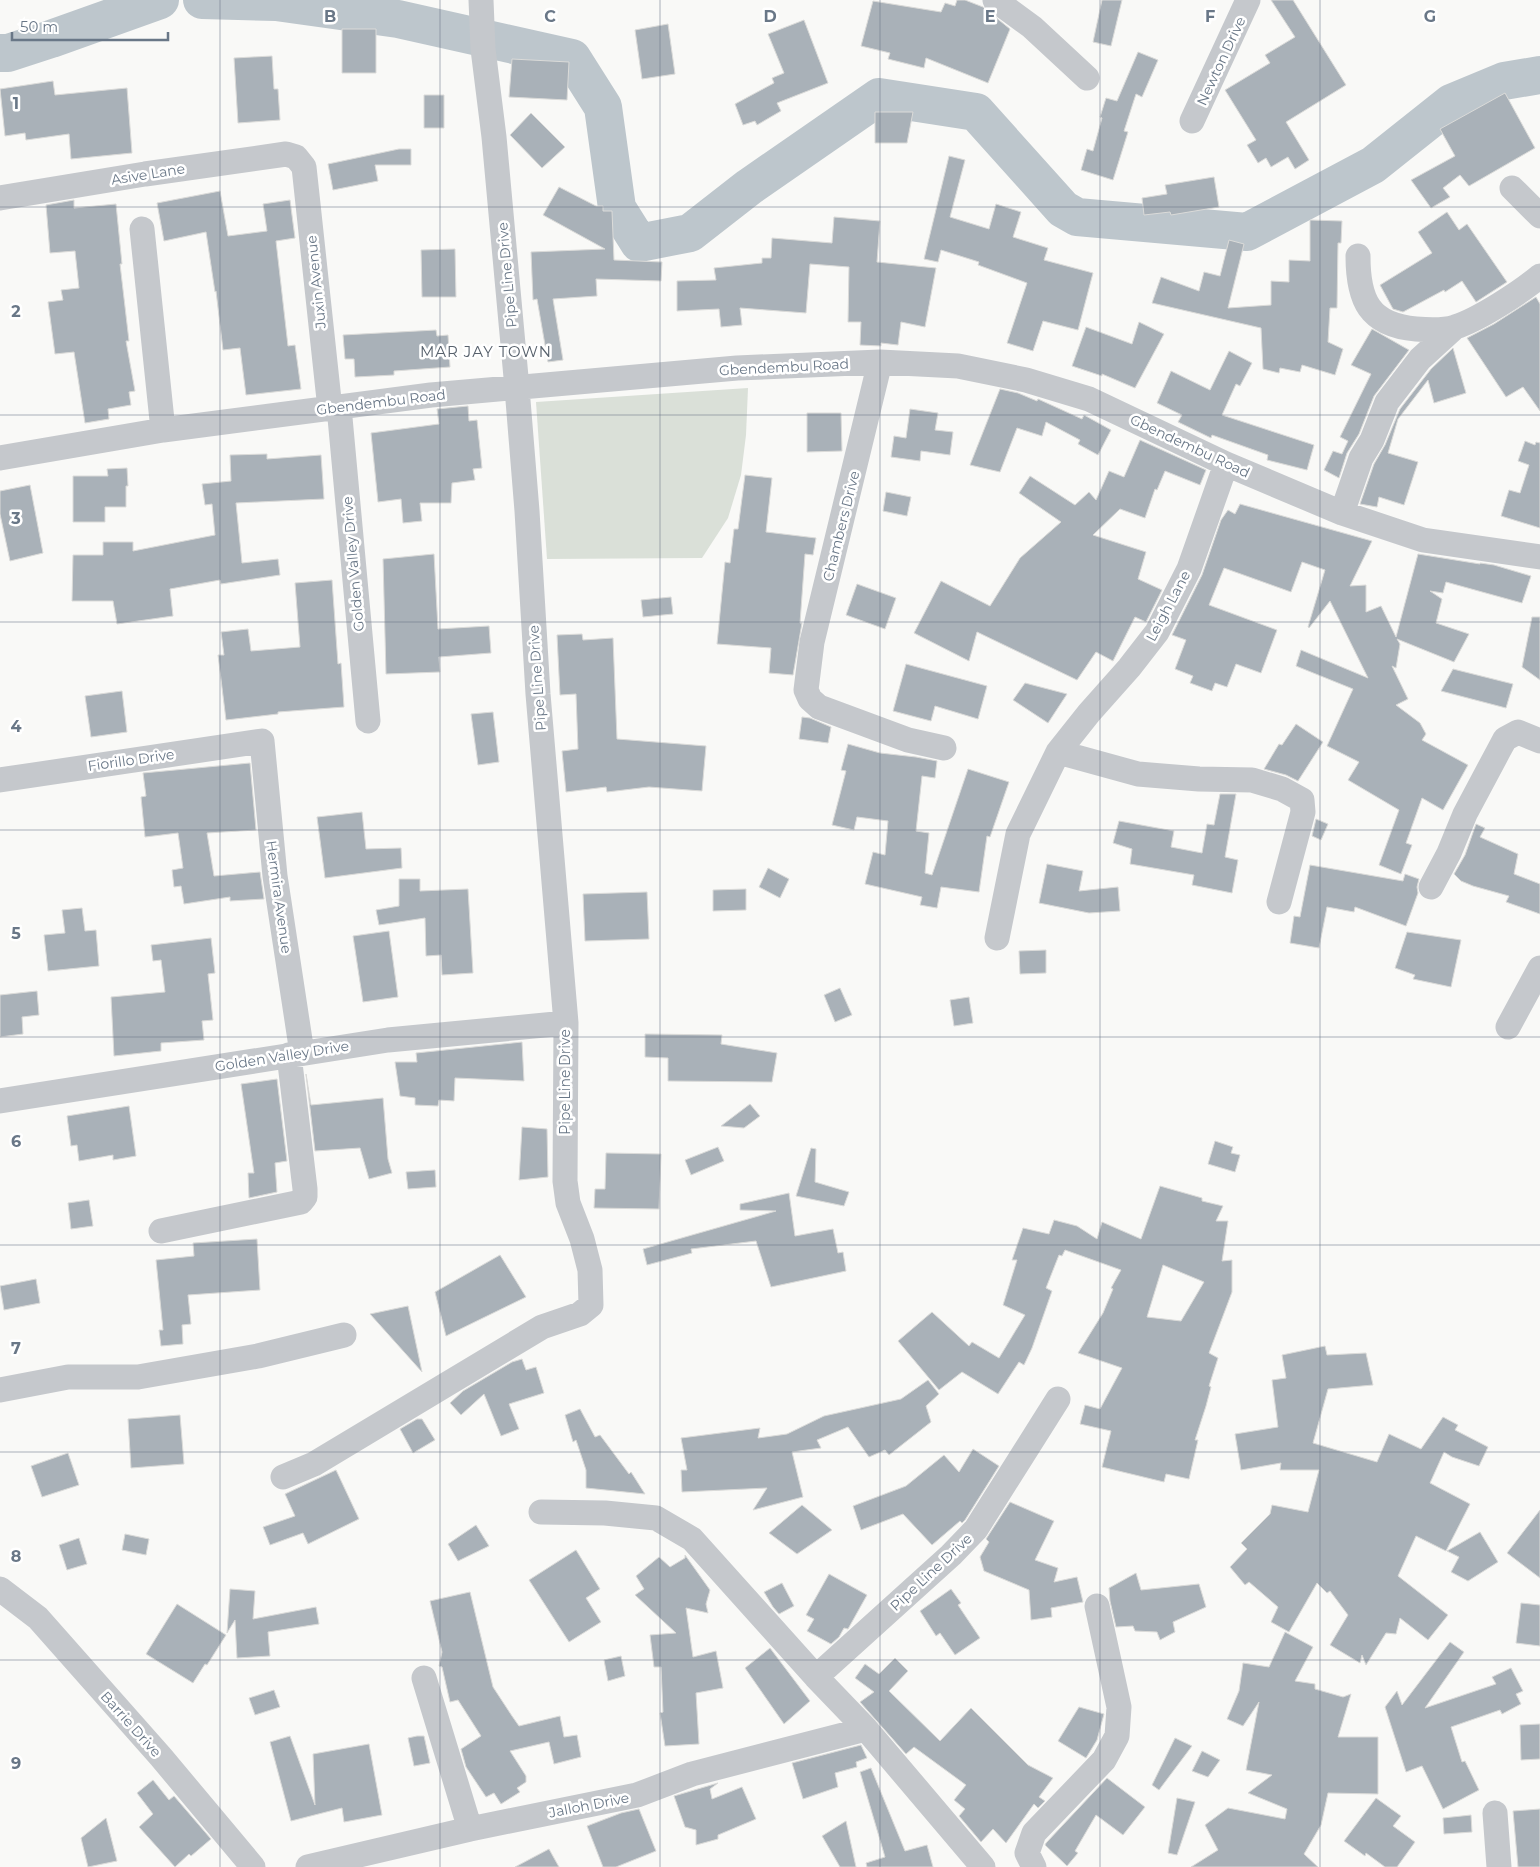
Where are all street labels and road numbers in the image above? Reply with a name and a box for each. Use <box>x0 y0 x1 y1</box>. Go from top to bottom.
street label: Newton Drive <box>1193 14 1249 108</box>
street label: Asive Lane <box>110 159 186 189</box>
street label: Pipe Line Drive <box>493 222 521 328</box>
street label: Juxin Avenue <box>302 234 330 330</box>
street label: Gbendembu Road <box>719 355 849 379</box>
street label: Gbendembu Road <box>315 385 447 419</box>
street label: Gbendembu Road <box>1127 410 1253 482</box>
street label: Chambers Drive <box>819 469 863 583</box>
street label: Golden Valley Drive <box>338 496 368 632</box>
street label: Leigh Lane <box>1142 568 1194 644</box>
street label: Pipe Line Drive <box>524 625 550 731</box>
street label: Fiorillo Drive <box>87 745 175 775</box>
street label: Hermira Avenue <box>262 839 296 955</box>
street label: Pipe Line Drive <box>556 1029 574 1135</box>
street label: Golden Valley Drive <box>214 1037 350 1075</box>
street label: Pipe Line Drive <box>886 1529 976 1615</box>
street label: Barrie Drive <box>97 1687 165 1761</box>
street label: Jalloh Drive <box>546 1788 631 1822</box>

